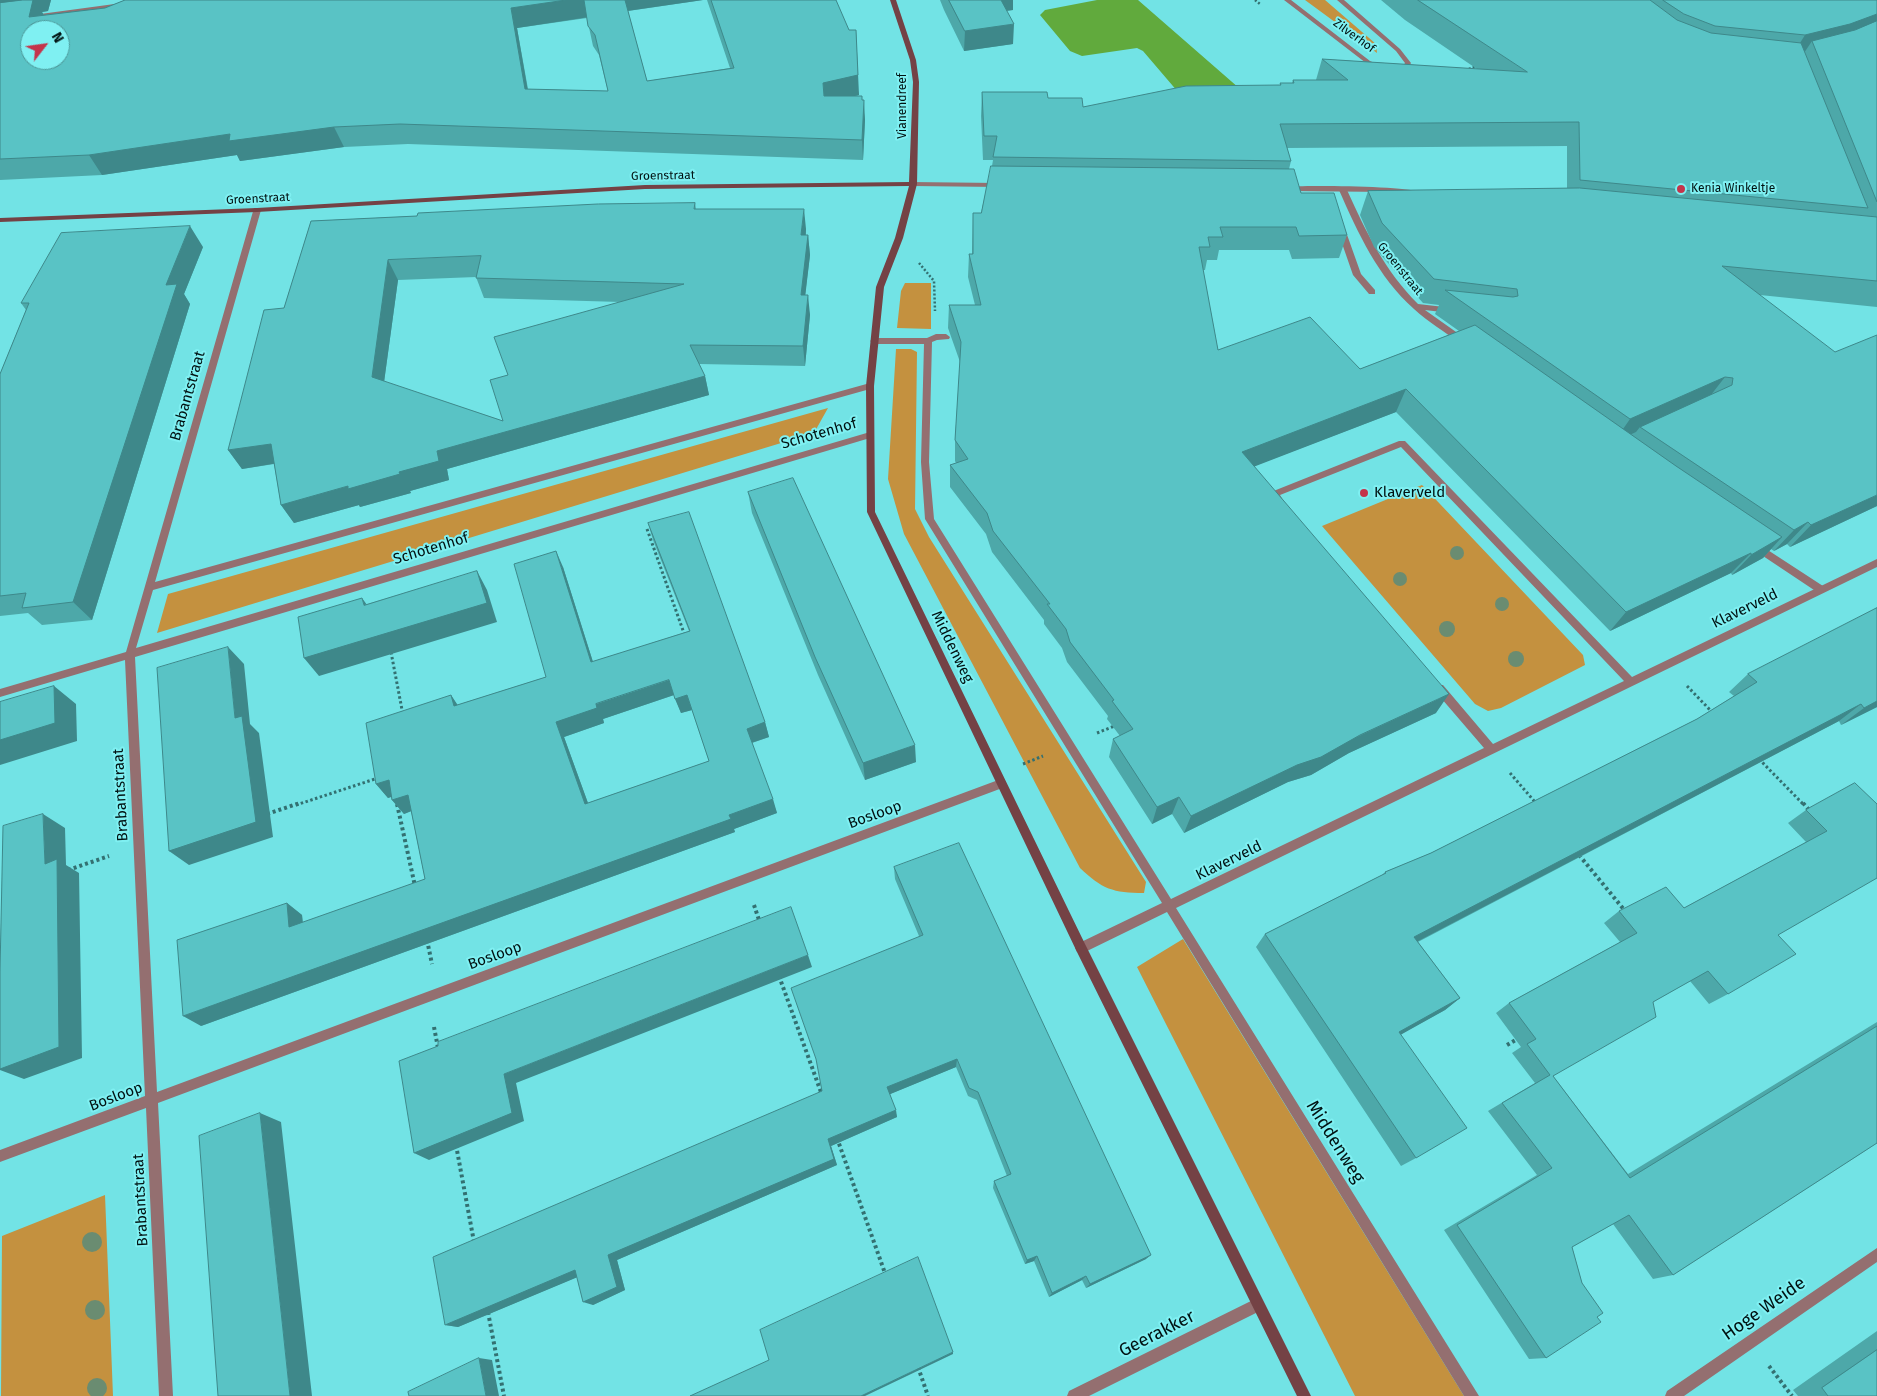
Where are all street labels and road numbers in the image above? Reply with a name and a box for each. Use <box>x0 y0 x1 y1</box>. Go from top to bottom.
street label: Zilverhof <box>1330 16 1378 56</box>
street label: Vianendreef <box>896 73 910 139</box>
street label: Groenstraat <box>631 168 695 184</box>
street label: Groenstraat <box>226 190 290 208</box>
street label: Groenstraat <box>1374 240 1426 298</box>
street label: Brabantstraat <box>167 349 209 443</box>
street label: Schotenhof <box>779 415 859 453</box>
street label: Schotenhof <box>391 529 471 569</box>
street label: Klaverveld <box>1709 585 1781 633</box>
street label: Middenweg <box>927 608 977 686</box>
street label: Brabantstraat <box>110 748 132 842</box>
street label: Bosloop <box>846 797 904 833</box>
street label: Klaverveld <box>1193 837 1265 885</box>
street label: Bosloop <box>466 938 524 974</box>
street label: Bosloop <box>87 1079 145 1115</box>
street label: Middenweg <box>1301 1097 1369 1187</box>
street label: Brabantstraat <box>130 1153 152 1247</box>
street label: Hoge Weide <box>1718 1272 1810 1346</box>
street label: Geerakker <box>1116 1306 1198 1362</box>

